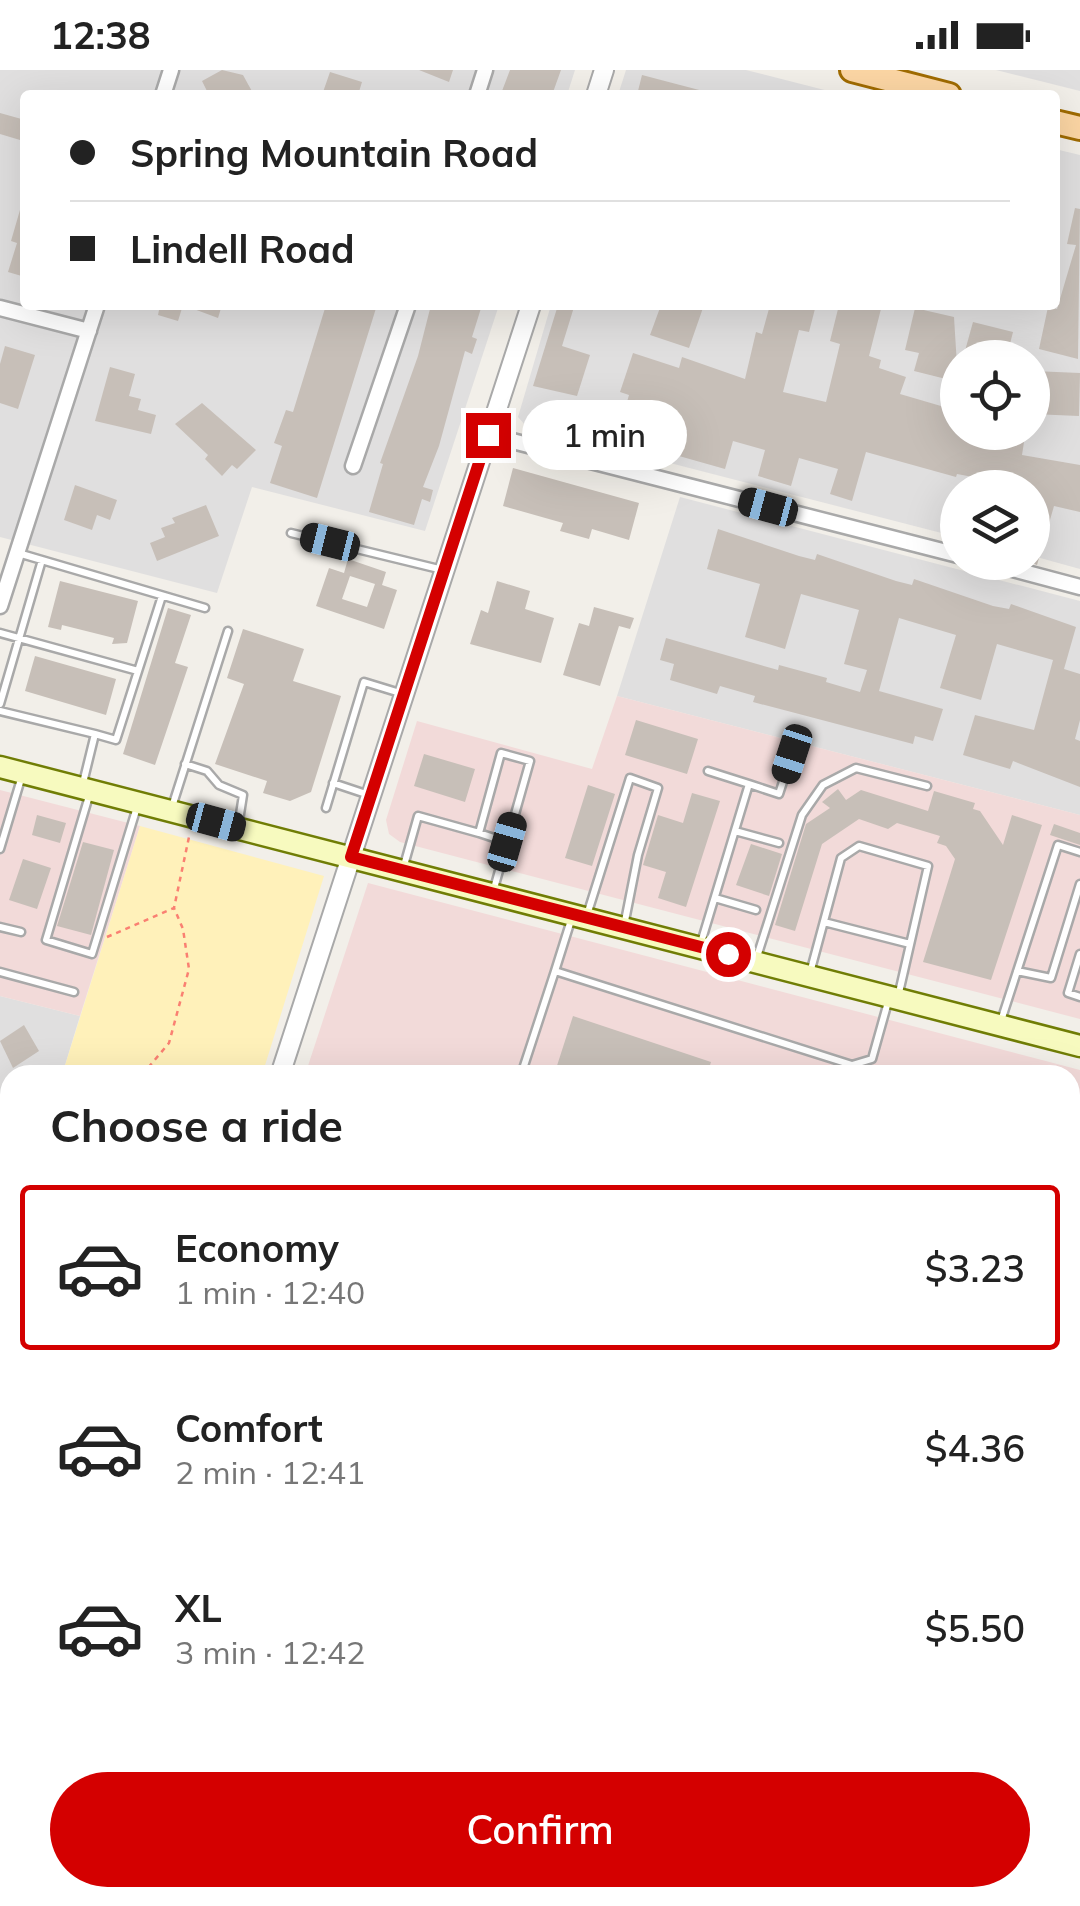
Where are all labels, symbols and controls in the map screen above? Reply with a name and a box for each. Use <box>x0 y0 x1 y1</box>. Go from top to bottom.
text: 12:38 <box>50 11 151 59</box>
text: Spring Mountain Road <box>130 129 538 177</box>
text: Lindell Road <box>130 225 355 273</box>
map controls <box>940 340 1050 580</box>
button: locate <box>940 340 1050 450</box>
callout: 1 min <box>523 400 688 470</box>
route end <box>466 413 511 458</box>
text: 1 min <box>563 415 646 455</box>
button: layers <box>940 470 1050 580</box>
car <box>735 485 801 529</box>
car <box>297 520 363 564</box>
car <box>768 721 816 787</box>
car <box>183 800 249 844</box>
car <box>484 809 530 875</box>
route start <box>706 932 751 977</box>
text: Choose a ride <box>50 1097 343 1153</box>
icon: car <box>55 1223 145 1313</box>
text: Economy <box>175 1224 339 1272</box>
text: $3.23 <box>925 1244 1025 1292</box>
text: 1 min · 12:40 <box>175 1272 365 1312</box>
icon: car <box>55 1403 145 1493</box>
text: Comfort <box>175 1404 323 1452</box>
text: $4.36 <box>925 1424 1025 1472</box>
text: 2 min · 12:41 <box>175 1452 365 1492</box>
icon: car <box>55 1583 145 1673</box>
text: XL <box>175 1584 222 1632</box>
text: $5.50 <box>925 1604 1025 1652</box>
text: 3 min · 12:42 <box>175 1632 365 1672</box>
button: Confirm <box>50 1772 1030 1887</box>

